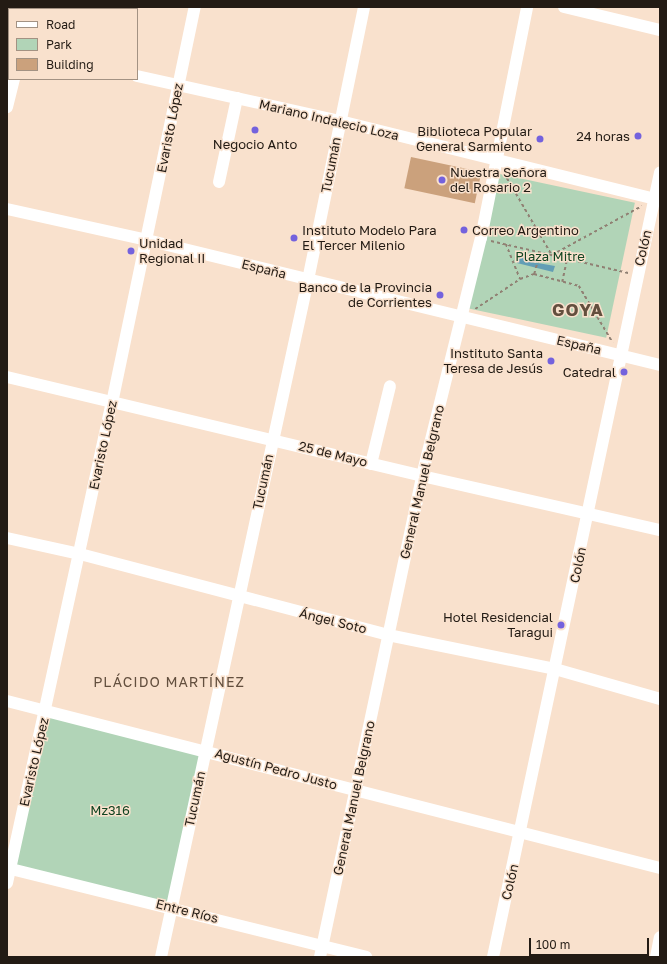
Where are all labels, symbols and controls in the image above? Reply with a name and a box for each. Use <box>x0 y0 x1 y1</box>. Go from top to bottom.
legend <box>8 8 138 80</box>
text: Road <box>46 17 75 32</box>
text: Park <box>46 37 72 52</box>
text: Building <box>46 57 94 72</box>
street label: Evaristo López <box>154 82 186 174</box>
street label: Mariano Indalecio Loza <box>258 96 400 144</box>
place label: Biblioteca Popular General Sarmiento <box>416 124 532 155</box>
marker: Negocio Anto <box>250 125 260 135</box>
place label: 24 horas <box>576 128 630 144</box>
marker: 24 horas <box>633 131 643 141</box>
marker: Biblioteca Popular General Sarmiento <box>535 134 545 144</box>
place label: Negocio Anto <box>213 136 297 152</box>
street label: Tucumán <box>318 136 344 194</box>
place label: Nuestra Señora del Rosario 2 <box>450 165 547 196</box>
marker: Nuestra Señora del Rosario 2 <box>437 175 447 185</box>
place label: Correo Argentino <box>472 222 579 238</box>
place label: Instituto Modelo Para El Tercer Milenio <box>302 223 437 254</box>
marker: Correo Argentino <box>459 225 469 235</box>
street label: Colón <box>631 228 655 268</box>
marker: Instituto Modelo Para El Tercer Milenio <box>289 233 299 243</box>
place label: Unidad Regional II <box>139 236 205 267</box>
marker: Unidad Regional II <box>126 246 136 256</box>
park label: Plaza Mitre <box>515 248 585 264</box>
street label: España <box>240 256 288 282</box>
place label: Banco de la Provincia de Corrientes <box>299 280 432 311</box>
marker: Banco de la Provincia de Corrientes <box>435 290 445 300</box>
district label: GOYA <box>552 300 604 320</box>
street label: España <box>555 332 603 358</box>
place label: Instituto Santa Teresa de Jesús <box>443 346 543 377</box>
marker: Instituto Santa Teresa de Jesús <box>546 356 556 366</box>
place label: Catedral <box>563 364 616 380</box>
marker: Catedral <box>619 367 629 377</box>
street label: Evaristo López <box>86 399 120 491</box>
street label: General Manuel Belgrano <box>397 403 447 561</box>
street label: 25 de Mayo <box>297 438 369 470</box>
street label: Tucumán <box>249 453 277 511</box>
street label: Colón <box>567 546 589 584</box>
street label: Ángel Soto <box>298 605 368 637</box>
place label: Hotel Residencial Taragui <box>443 610 553 641</box>
marker: Hotel Residencial Taragui <box>556 620 566 630</box>
district label: PLÁCIDO MARTÍNEZ <box>93 674 245 690</box>
street label: Evaristo López <box>16 716 52 808</box>
street label: General Manuel Belgrano <box>330 719 378 877</box>
street label: Agustín Pedro Justo <box>213 745 339 793</box>
street label: Tucumán <box>181 770 209 828</box>
park label: Mz316 <box>90 802 130 818</box>
street label: Colón <box>498 862 522 902</box>
street label: Entre Ríos <box>154 896 220 926</box>
scale bar <box>531 930 651 956</box>
text: 100 m <box>536 937 570 952</box>

